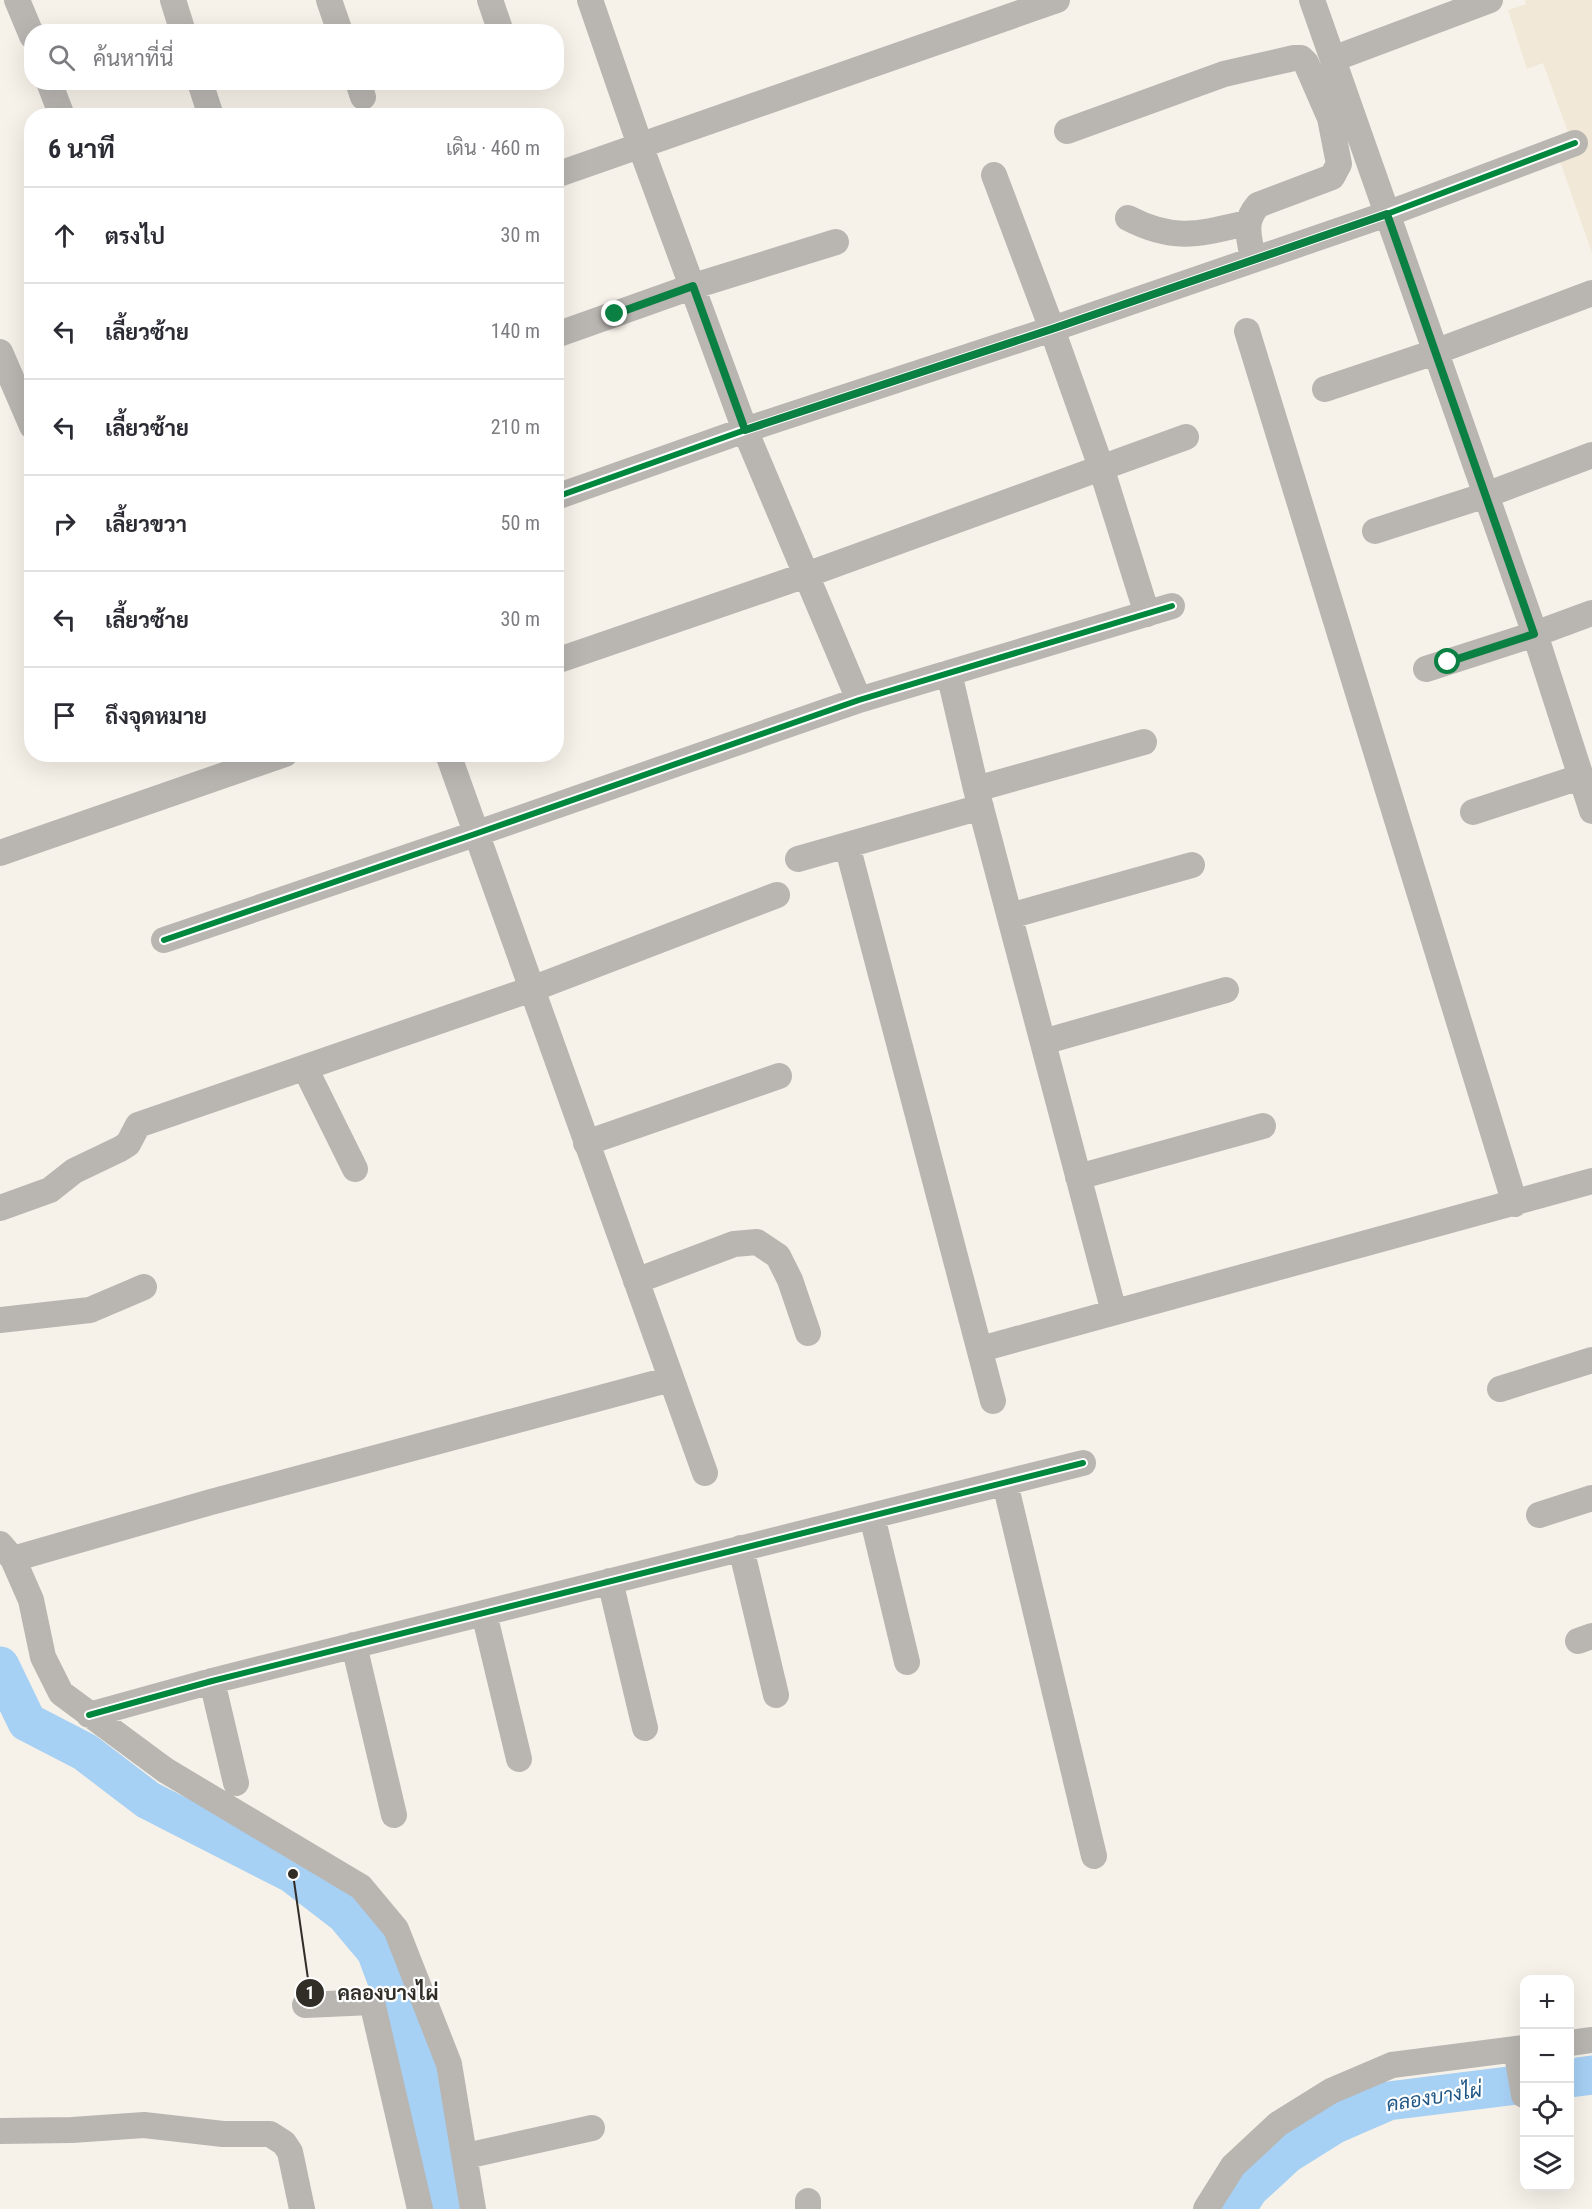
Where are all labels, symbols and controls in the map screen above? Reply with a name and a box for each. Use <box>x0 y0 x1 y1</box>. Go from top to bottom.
search box <box>24 24 564 90</box>
icon: search <box>45 41 78 74</box>
text: ค้นหาที่นี่ <box>93 46 173 71</box>
text: 6 นาที <box>48 134 115 164</box>
text: เดิน · 460 m <box>446 136 540 160</box>
icon: ahead <box>48 219 81 252</box>
text: 30 m <box>501 223 540 247</box>
text: ตรงไป <box>105 224 165 249</box>
route end <box>601 300 627 326</box>
icon: left <box>48 315 81 348</box>
text: 140 m <box>491 319 540 343</box>
text: เลี้ยวซ้าย <box>105 320 189 345</box>
icon: left <box>48 411 81 444</box>
text: 210 m <box>491 415 540 439</box>
text: เลี้ยวซ้าย <box>105 416 189 441</box>
icon: right <box>48 507 81 540</box>
text: 50 m <box>501 511 540 535</box>
text: เลี้ยวขวา <box>105 512 187 537</box>
icon: left <box>48 603 81 636</box>
text: 30 m <box>501 607 540 631</box>
text: เลี้ยวซ้าย <box>105 608 189 633</box>
route start <box>1434 648 1460 674</box>
icon: arrive <box>48 699 81 732</box>
text: ถึงจุดหมาย <box>105 704 207 729</box>
callout: คลองบางไผ่ <box>295 1974 450 2012</box>
map controls <box>1520 1975 1574 2191</box>
button: + <box>1520 1975 1574 2029</box>
text: คลองบางไผ่ <box>338 1979 438 2005</box>
text: 1 <box>305 1982 315 2003</box>
button: − <box>1520 2029 1574 2083</box>
water label: คลองบางไผ่ <box>1384 2076 1485 2116</box>
button: locate <box>1520 2083 1574 2137</box>
button: layers <box>1520 2137 1574 2191</box>

